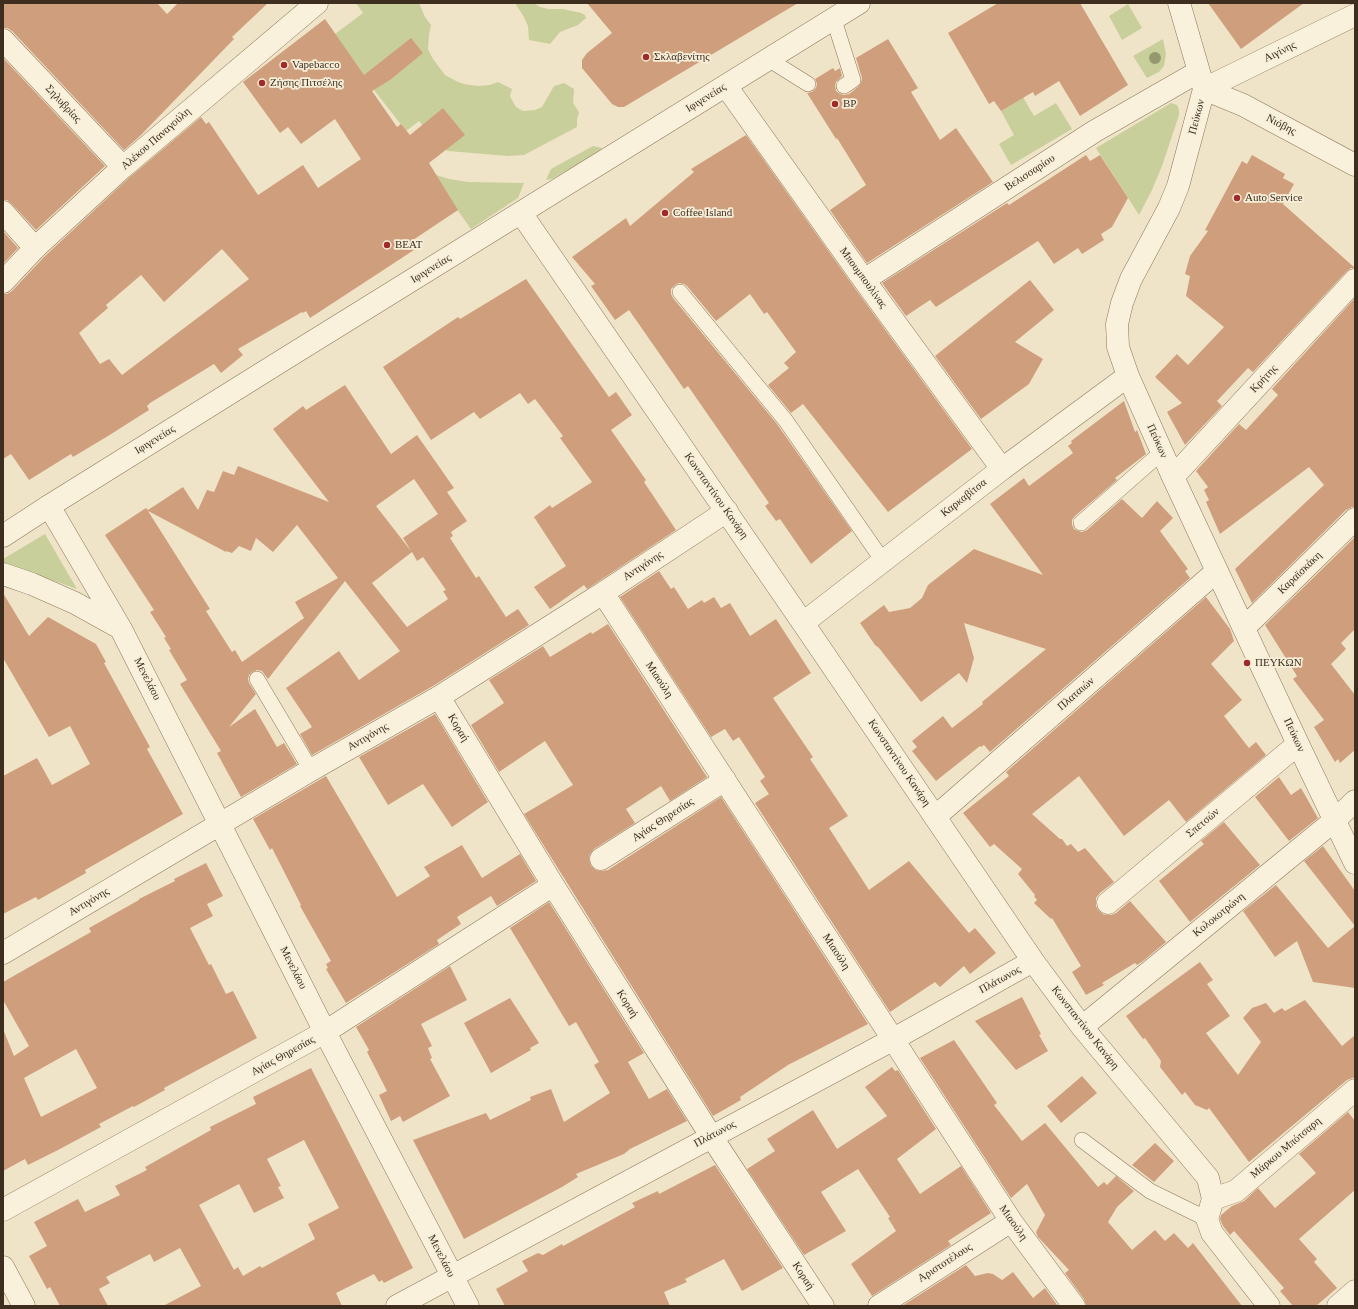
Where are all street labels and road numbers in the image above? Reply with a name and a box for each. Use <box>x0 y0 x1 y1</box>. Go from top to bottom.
street label: Αιγίνης <box>1262 39 1298 65</box>
street label: Ιφιγενείας <box>683 80 729 116</box>
street label: Σηλυβρίας <box>42 82 84 126</box>
street label: Πεύκων <box>1186 98 1208 136</box>
street label: Αλέκου Παναγούλη <box>118 105 194 173</box>
street label: Νιόβης <box>1264 112 1298 138</box>
street label: Βελισσαρίου <box>1002 152 1058 194</box>
street label: Μπουμπουλίνας <box>836 245 890 311</box>
street label: Ιφιγενείας <box>408 251 454 287</box>
street label: Κρήτης <box>1248 362 1280 396</box>
street label: Ιφιγενείας <box>132 422 178 458</box>
street label: Πεύκων <box>1144 422 1170 460</box>
street label: Κωνσταντίνου Κανάρη <box>681 450 751 542</box>
street label: Καρκαβίτσα <box>938 476 990 520</box>
street label: Αντιγόνης <box>621 548 665 584</box>
street label: Καραϊσκάκη <box>1275 549 1325 597</box>
street label: Μενελάου <box>131 655 163 703</box>
street label: Μιαούλη <box>642 659 676 701</box>
street label: Πλαταιών <box>1055 674 1097 714</box>
street label: Κοραή <box>445 712 471 744</box>
street label: Πεύκων <box>1280 716 1308 754</box>
street label: Κωνσταντίνου Κανάρη <box>865 717 933 809</box>
street label: Αντιγόνης <box>345 720 391 754</box>
street label: Αγίας Θηρεσίας <box>630 795 696 845</box>
street label: Σπετσών <box>1184 805 1222 841</box>
street label: Αντιγόνης <box>66 885 112 919</box>
street label: Κολοκοτρώνη <box>1190 890 1248 940</box>
street label: Μιαούλη <box>819 931 853 973</box>
street label: Μενελάου <box>277 944 309 992</box>
street label: Πλάτωνος <box>977 963 1023 997</box>
street label: Κωνσταντίνου Κανάρη <box>1048 984 1122 1072</box>
street label: Κοραή <box>613 988 641 1020</box>
street label: Αγίας Θηρεσίας <box>249 1033 317 1079</box>
street label: Μάρκου Μπότσαρη <box>1248 1115 1324 1181</box>
street label: Πλάτωνος <box>692 1117 738 1151</box>
street label: Μιαούλη <box>996 1203 1030 1243</box>
street label: Μενελάου <box>425 1232 457 1280</box>
street label: Αριστοτέλους <box>915 1241 975 1285</box>
street label: Κοραή <box>789 1260 817 1292</box>

